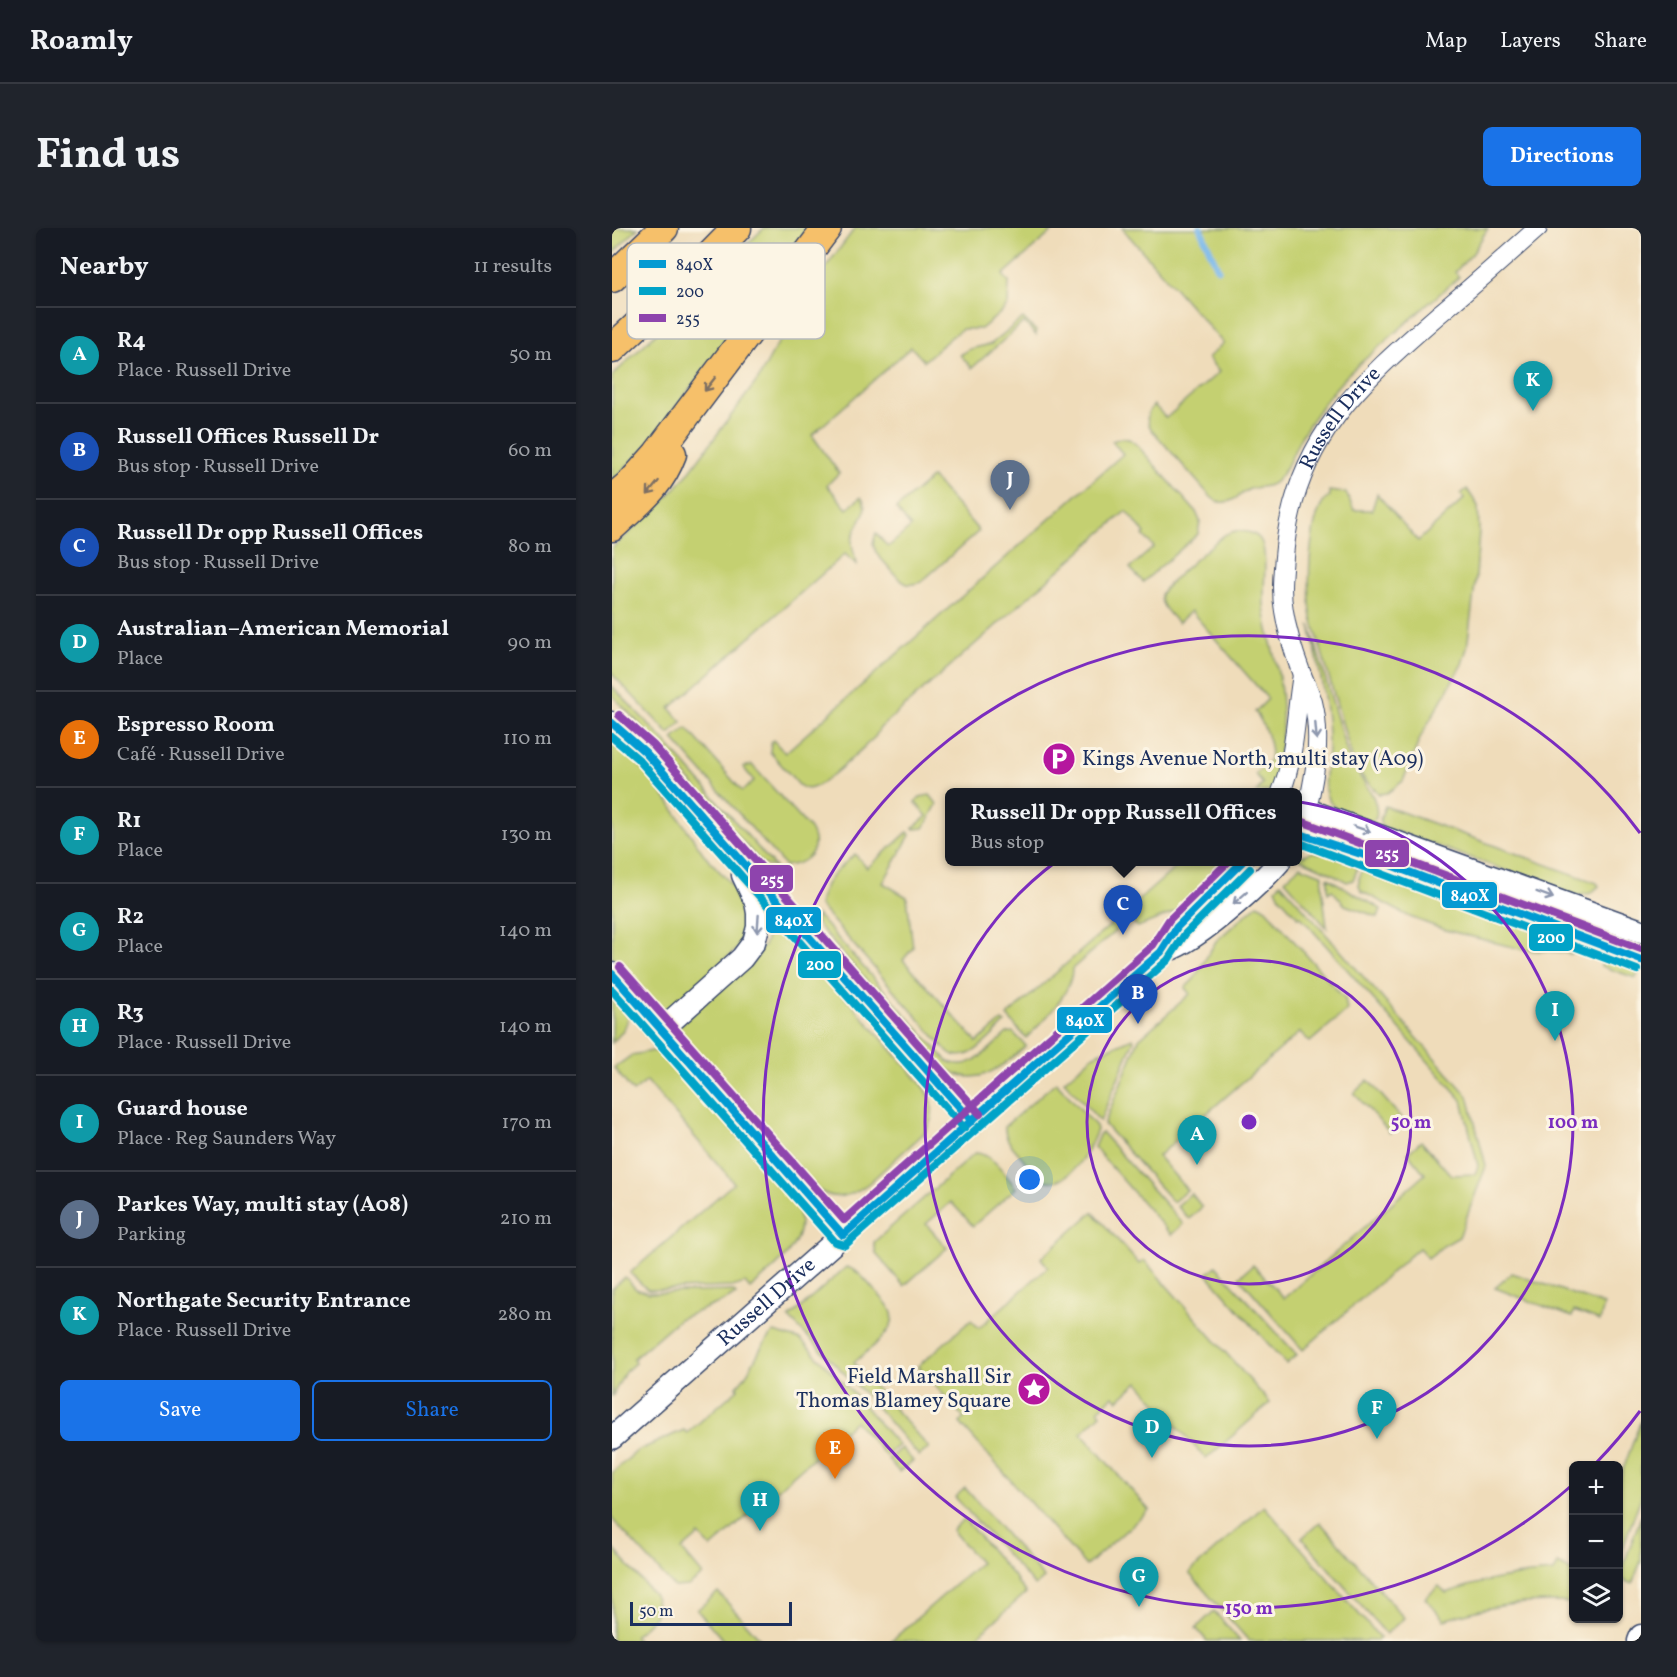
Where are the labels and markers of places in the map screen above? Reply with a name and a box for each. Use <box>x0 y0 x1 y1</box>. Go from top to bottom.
pin: K <box>1514 362 1552 411</box>
pin: J <box>990 460 1030 510</box>
parking icon: Kings Avenue North, multi stay (A09) <box>1041 741 1077 777</box>
place label: Kings Avenue North, multi stay (A09) <box>1082 745 1423 774</box>
pin: C <box>1104 886 1142 935</box>
pin: B <box>1118 974 1158 1024</box>
pin: I <box>1536 992 1574 1041</box>
centre of rings <box>1239 1112 1259 1132</box>
pin: A <box>1178 1116 1216 1165</box>
place label: Field Marshall Sir Thomas Blamey Square <box>796 1363 1011 1416</box>
place icon: Field Marshall Sir Thomas Blamey Square <box>1016 1371 1052 1407</box>
pin: F <box>1358 1390 1396 1439</box>
pin: D <box>1132 1408 1172 1458</box>
pin: E <box>816 1430 854 1479</box>
pin: H <box>740 1482 780 1531</box>
pin: G <box>1120 1558 1158 1607</box>

